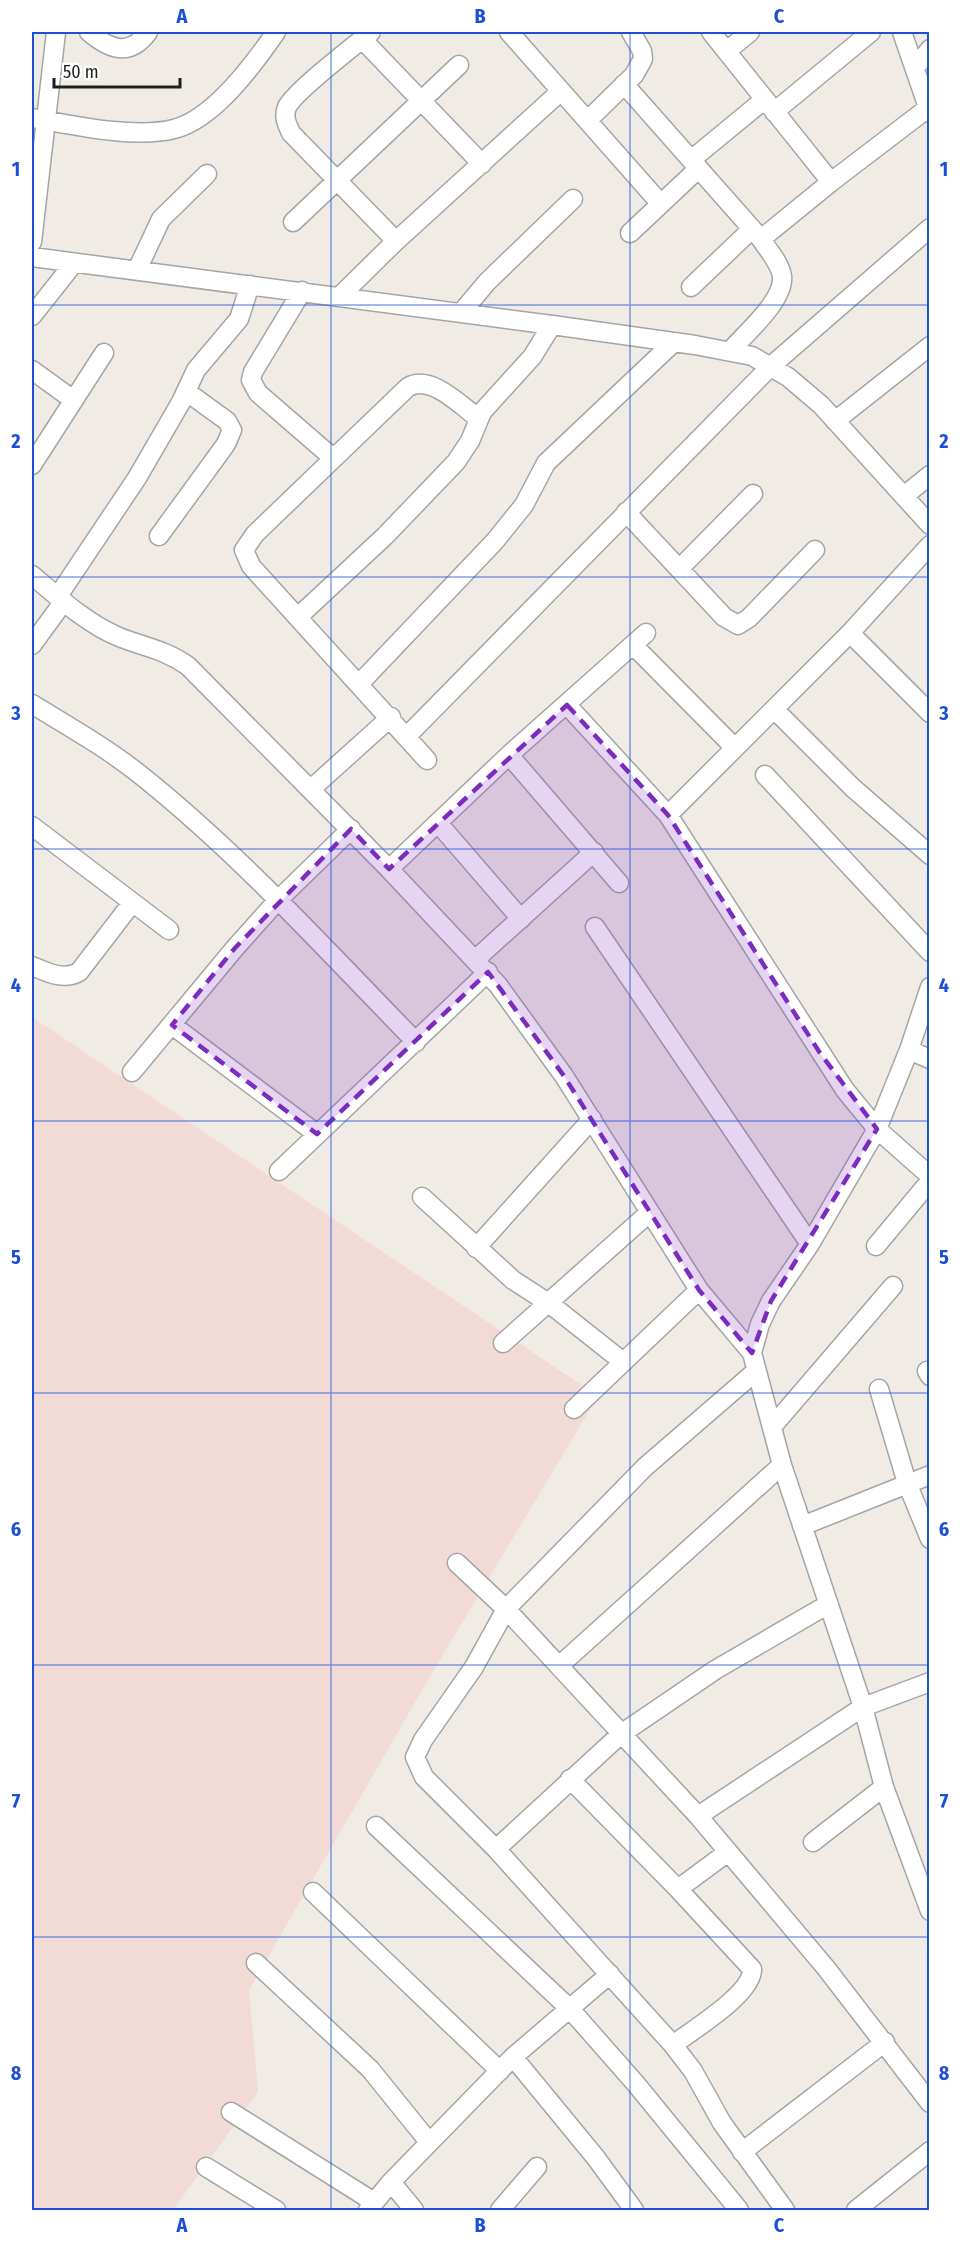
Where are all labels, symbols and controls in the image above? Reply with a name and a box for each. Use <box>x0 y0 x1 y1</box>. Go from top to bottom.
text: A <box>176 4 189 28</box>
text: B <box>474 4 486 28</box>
text: C <box>774 4 785 28</box>
scale bar <box>54 51 180 89</box>
text: 50 m <box>63 61 99 83</box>
text: 1 <box>12 157 20 181</box>
text: 1 <box>940 157 948 181</box>
text: 2 <box>10 429 21 453</box>
text: 2 <box>938 429 949 453</box>
text: 3 <box>10 701 21 725</box>
text: 3 <box>938 701 949 725</box>
text: 4 <box>11 973 21 997</box>
text: 4 <box>939 973 949 997</box>
text: 5 <box>11 1245 21 1269</box>
text: 5 <box>939 1245 949 1269</box>
text: 6 <box>11 1517 21 1541</box>
text: 6 <box>939 1517 949 1541</box>
text: 7 <box>12 1789 21 1813</box>
text: 7 <box>940 1789 949 1813</box>
text: 8 <box>11 2061 22 2085</box>
text: 8 <box>939 2061 950 2085</box>
text: A <box>176 2213 189 2237</box>
text: B <box>474 2213 486 2237</box>
text: C <box>774 2213 785 2237</box>

